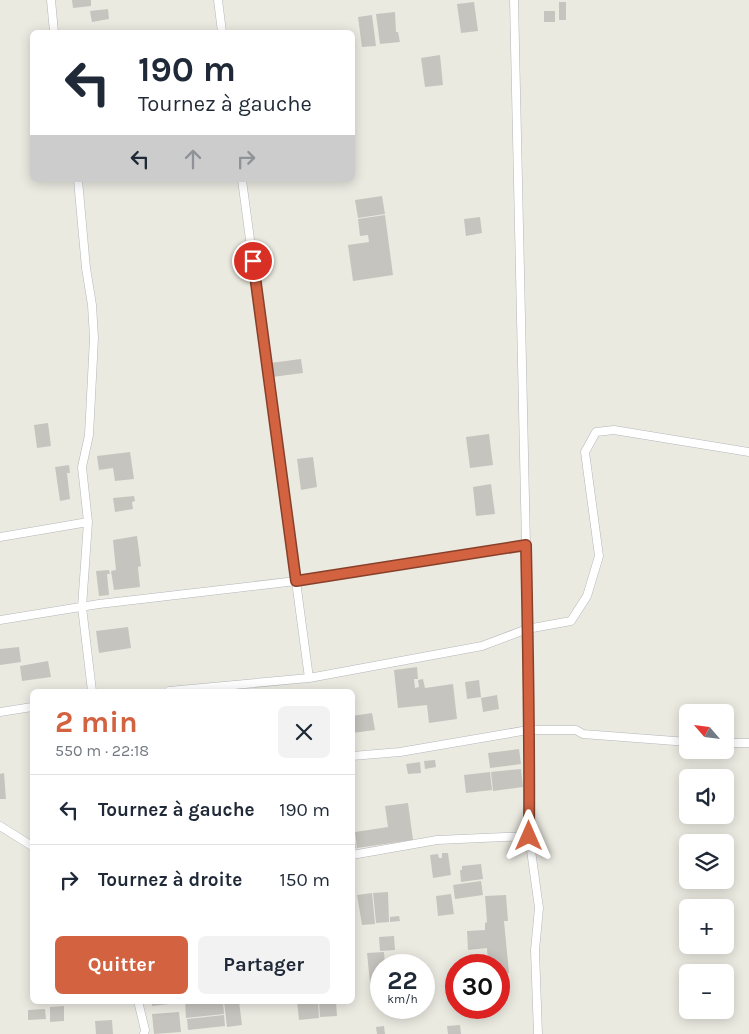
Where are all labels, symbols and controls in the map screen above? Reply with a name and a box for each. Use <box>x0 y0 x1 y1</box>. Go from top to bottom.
text: 190 m <box>138 49 236 90</box>
icon: left <box>55 50 120 115</box>
text: Tournez à gauche <box>138 91 312 117</box>
icon: left <box>126 145 154 173</box>
icon: ahead <box>179 145 207 173</box>
icon: right <box>232 145 260 173</box>
pin <box>232 240 274 282</box>
icon: arrive <box>239 247 267 275</box>
text: 2 min <box>55 704 138 740</box>
north arrow <box>679 704 734 759</box>
map controls <box>679 704 734 1019</box>
button: close <box>278 706 330 758</box>
text: 550 m · 22:18 <box>55 741 149 760</box>
button: sound <box>679 769 734 824</box>
icon: left <box>55 796 83 824</box>
text: Tournez à gauche <box>98 799 255 821</box>
text: 190 m <box>279 799 330 821</box>
position arrow <box>502 809 554 861</box>
button: layers <box>679 834 734 889</box>
icon: right <box>55 866 83 894</box>
text: Tournez à droite <box>98 869 242 891</box>
text: 150 m <box>279 869 330 891</box>
button: + <box>679 899 734 954</box>
button: Quitter <box>55 936 188 994</box>
button: Partager <box>198 936 330 994</box>
speed limit sign: 30 <box>445 954 510 1019</box>
button: − <box>679 964 734 1019</box>
text: 22 <box>387 966 418 995</box>
text: km/h <box>387 992 418 1006</box>

